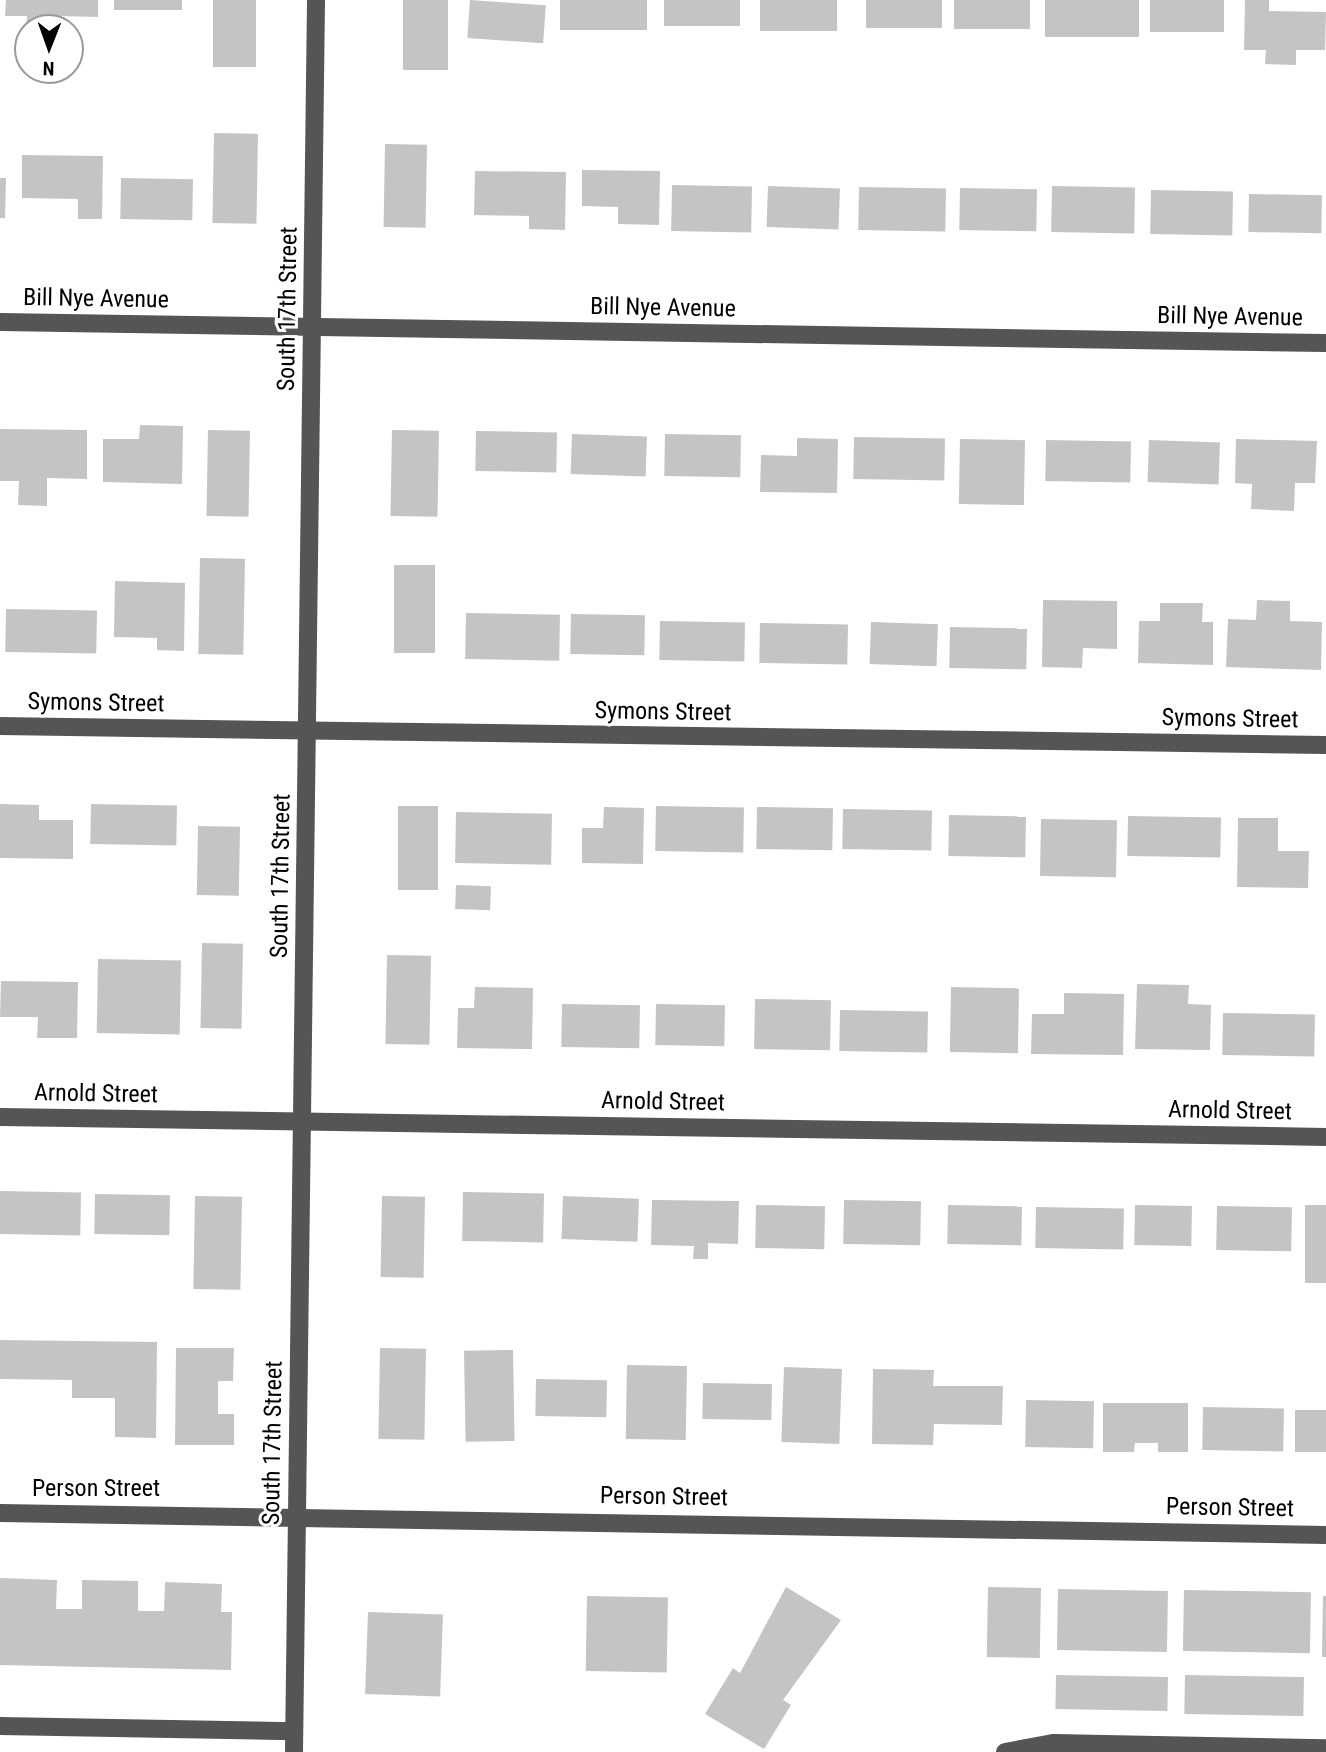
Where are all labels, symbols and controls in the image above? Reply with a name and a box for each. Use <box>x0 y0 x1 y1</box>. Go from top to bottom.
north arrow <box>14 14 84 84</box>
text: N <box>43 57 55 80</box>
street label: South 17th Street <box>272 227 304 391</box>
street label: Bill Nye Avenue <box>23 283 169 315</box>
street label: Bill Nye Avenue <box>590 292 736 324</box>
street label: Bill Nye Avenue <box>1157 301 1303 333</box>
street label: Symons Street <box>27 687 165 719</box>
street label: Symons Street <box>594 696 732 728</box>
street label: Symons Street <box>1161 703 1299 735</box>
street label: South 17th Street <box>265 794 297 958</box>
street label: Arnold Street <box>34 1079 158 1109</box>
street label: Arnold Street <box>601 1087 725 1117</box>
street label: Arnold Street <box>1168 1096 1292 1126</box>
street label: South 17th Street <box>257 1361 289 1525</box>
street label: Person Street <box>32 1475 160 1503</box>
street label: Person Street <box>600 1481 728 1513</box>
street label: Person Street <box>1166 1492 1294 1524</box>

